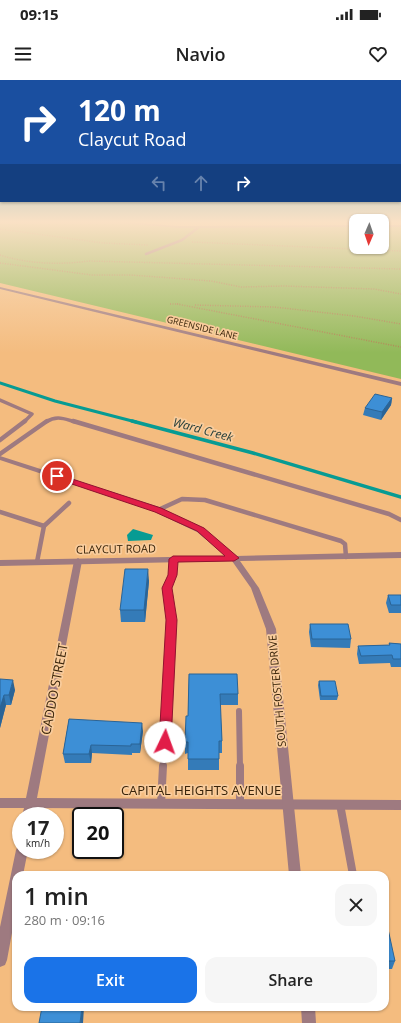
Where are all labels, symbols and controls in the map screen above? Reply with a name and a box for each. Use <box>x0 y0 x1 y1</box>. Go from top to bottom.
text: 09:15 <box>20 4 59 24</box>
text: Navio <box>175 42 226 66</box>
icon: menu <box>12 43 34 65</box>
icon: heart <box>367 43 389 65</box>
text: 120 m <box>78 91 161 129</box>
icon: right <box>12 96 64 148</box>
text: Claycut Road <box>78 127 187 151</box>
icon: left <box>148 172 170 194</box>
icon: ahead <box>190 172 212 194</box>
icon: right <box>232 172 254 194</box>
north arrow <box>349 214 389 254</box>
map controls <box>349 214 389 254</box>
street label: GREENSIDE LANE <box>165 312 239 343</box>
water label: Ward Creek <box>171 413 236 446</box>
pin <box>40 459 74 493</box>
icon: arrive <box>46 465 68 487</box>
street label: CLAYCUT ROAD <box>76 540 156 557</box>
street label: SOUTH FOSTER DRIVE <box>264 634 289 748</box>
street label: CADDO STREET <box>36 641 72 736</box>
position arrow <box>144 721 186 763</box>
street label: CAPITAL HEIGHTS AVENUE <box>121 781 281 799</box>
speed limit sign: 20 <box>72 807 124 859</box>
text: 17 <box>27 814 49 841</box>
text: km/h <box>26 836 50 850</box>
text: 1 min <box>24 879 89 912</box>
button: close <box>335 884 377 926</box>
text: 280 m · 09:16 <box>24 911 105 929</box>
button: Exit <box>24 957 197 1003</box>
button: Share <box>205 957 377 1003</box>

